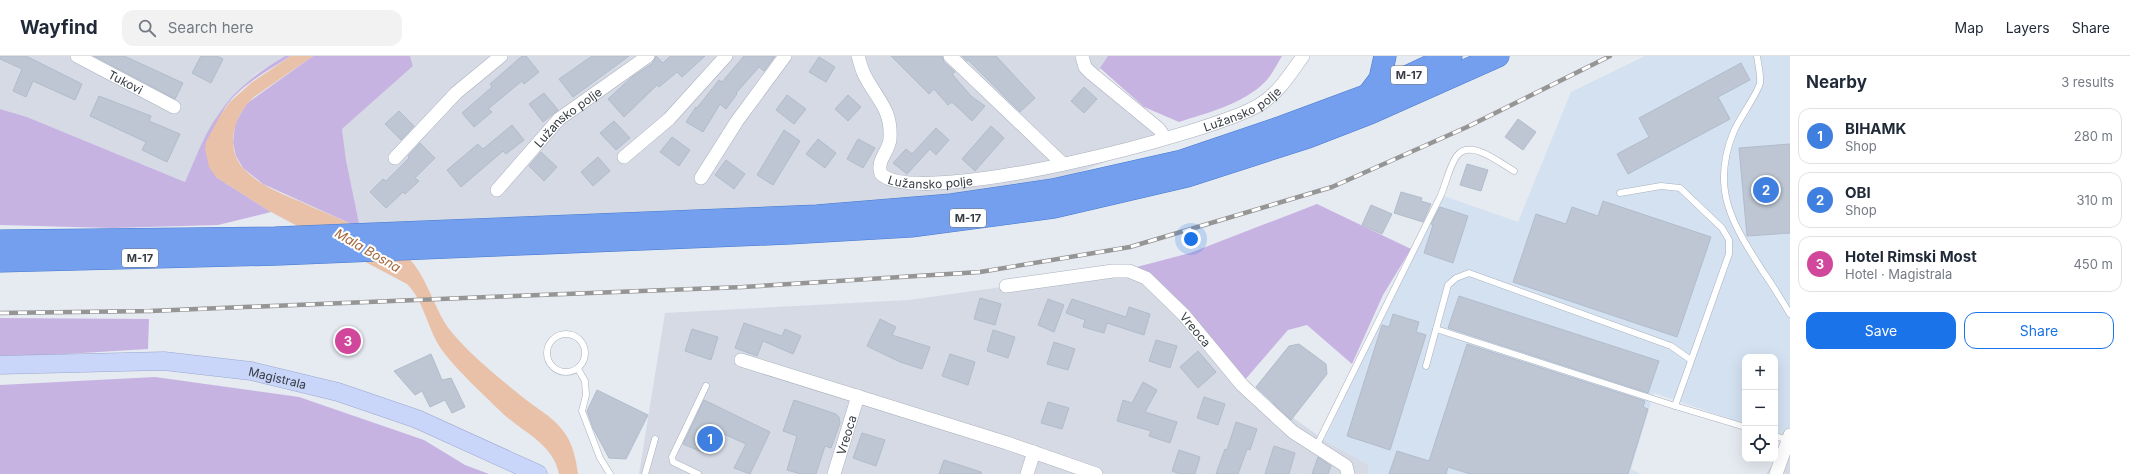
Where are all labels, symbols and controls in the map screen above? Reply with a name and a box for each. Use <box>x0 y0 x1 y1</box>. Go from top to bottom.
search box <box>122 10 402 46</box>
text: Wayfind <box>20 16 98 39</box>
icon: search <box>136 17 158 39</box>
text: Search here <box>168 18 253 37</box>
text: Map <box>1955 19 1984 36</box>
text: Layers <box>2006 19 2050 36</box>
text: Share <box>2072 19 2110 36</box>
street label: Tukovi <box>106 66 146 97</box>
road number: M-17 <box>1391 66 1427 84</box>
text: Nearby <box>1806 72 1867 92</box>
text: 3 results <box>2061 74 2114 90</box>
street label: Lužansko polje <box>530 84 604 150</box>
street label: Lužansko polje <box>1201 84 1284 134</box>
text: BIHAMK <box>1845 119 1906 138</box>
text: 1 <box>1817 128 1823 144</box>
text: 280 m <box>2074 128 2113 144</box>
text: Shop <box>1845 138 1877 154</box>
street label: Lužansko polje <box>886 172 974 191</box>
pin: 2 <box>1753 175 1779 205</box>
text: OBI <box>1845 183 1871 202</box>
text: 2 <box>1816 192 1824 208</box>
text: 310 m <box>2076 192 2113 208</box>
text: Shop <box>1845 202 1877 218</box>
road number: M-17 <box>950 209 986 227</box>
water label: Mala Bosna <box>332 225 404 275</box>
your location <box>1181 229 1201 249</box>
text: Hotel Rimski Most <box>1845 247 1977 266</box>
road number: M-17 <box>122 249 158 267</box>
text: 3 <box>1816 256 1824 272</box>
text: 450 m <box>2073 256 2113 272</box>
text: Hotel · Magistrala <box>1845 266 1952 282</box>
street label: Vreoca <box>1177 309 1215 350</box>
button: Save <box>1806 312 1956 349</box>
button: Share <box>1964 312 2114 349</box>
pin: 3 <box>335 326 361 356</box>
map controls <box>1742 354 1778 462</box>
button: + <box>1742 354 1778 390</box>
street label: Magistrala <box>247 363 308 392</box>
button: − <box>1742 390 1778 426</box>
street label: Vreoca <box>833 413 859 456</box>
pin: 1 <box>697 424 723 454</box>
button: locate <box>1742 426 1778 462</box>

